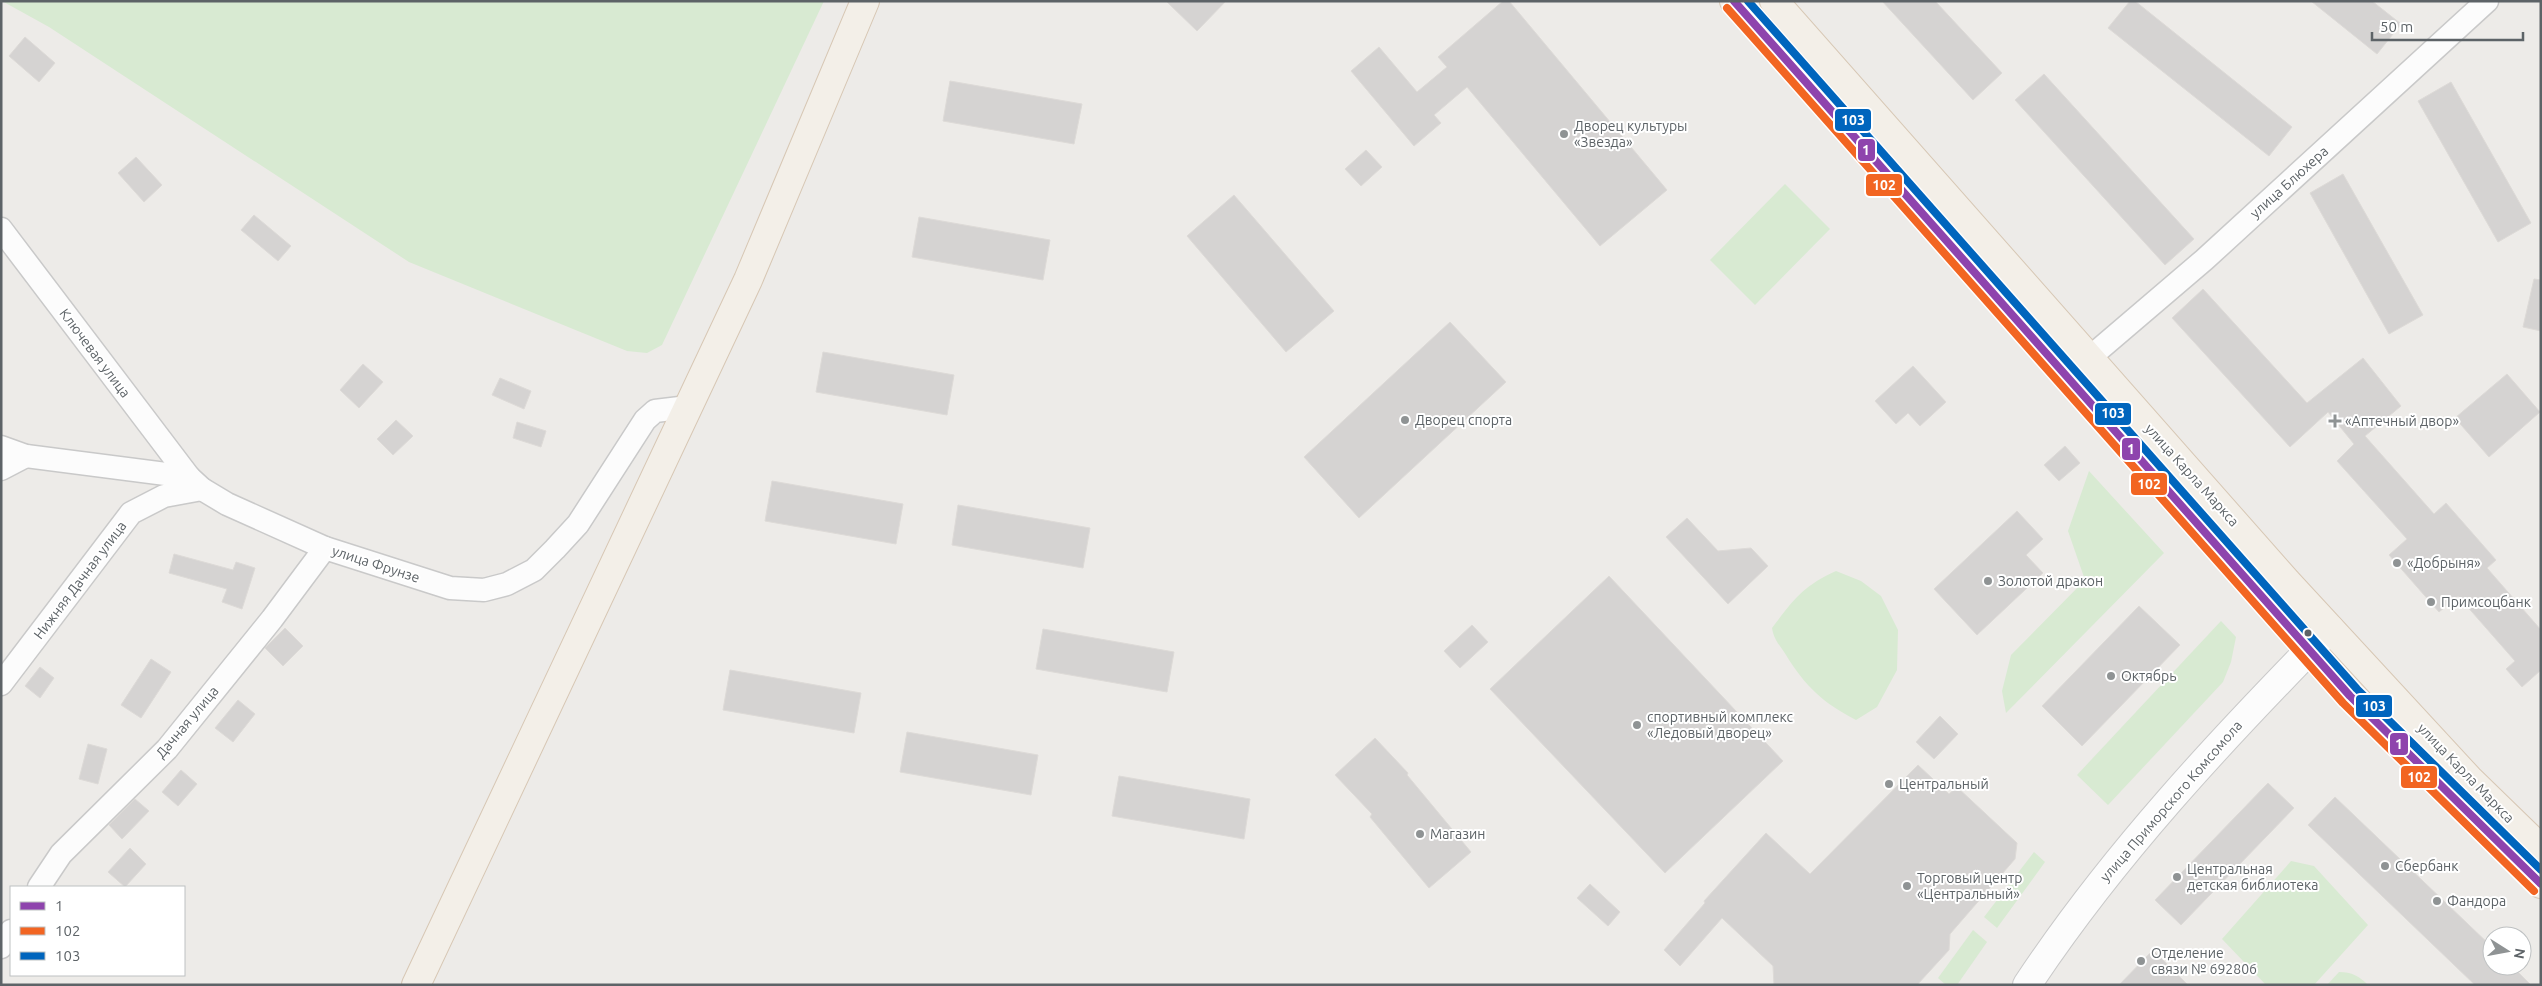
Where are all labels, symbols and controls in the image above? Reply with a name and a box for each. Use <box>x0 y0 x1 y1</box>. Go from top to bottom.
scale bar <box>2372 10 2523 42</box>
text: 50 m <box>2380 18 2413 35</box>
line badge: 103 <box>1834 108 1872 132</box>
text: 103 <box>1841 112 1865 128</box>
place label: Дворец культуры «Звезда» <box>1574 118 1688 150</box>
marker: Дворец культуры «Звезда» <box>1558 128 1570 140</box>
line badge: 1 <box>1857 138 1876 162</box>
text: 1 <box>1862 142 1870 158</box>
street label: улица Блюхера <box>2247 143 2331 221</box>
line badge: 102 <box>1865 173 1903 197</box>
text: 102 <box>1872 177 1896 193</box>
street label: Ключевая улица <box>56 305 134 401</box>
line badge: 103 <box>2094 402 2132 426</box>
text: 103 <box>2101 405 2125 421</box>
place label: Дворец спорта <box>1415 412 1512 428</box>
place label: «Аптечный двор» <box>2345 413 2459 429</box>
marker: Дворец спорта <box>1399 414 1411 426</box>
marker: «Аптечный двор» <box>2329 415 2341 427</box>
street label: улица Карла Маркса <box>2142 420 2242 530</box>
line badge: 1 <box>2121 437 2141 461</box>
text: 1 <box>2127 441 2135 457</box>
line badge: 102 <box>2130 472 2168 496</box>
text: 102 <box>2137 476 2161 492</box>
street label: Нижняя Дачная улица <box>30 518 130 642</box>
street label: улица Фрунзе <box>330 542 422 586</box>
place label: «Добрыня» <box>2407 555 2481 571</box>
marker: «Добрыня» <box>2391 557 2403 569</box>
place label: Золотой дракон <box>1998 573 2103 589</box>
marker: Золотой дракон <box>1982 575 1994 587</box>
place label: Примсоцбанк <box>2441 594 2531 610</box>
marker: Примсоцбанк <box>2425 596 2437 608</box>
unlabelled marker <box>2303 628 2313 638</box>
place label: Октябрь <box>2121 668 2176 684</box>
marker: Октябрь <box>2105 670 2117 682</box>
street label: Дачная улица <box>152 683 222 761</box>
line badge: 103 <box>2355 694 2393 718</box>
text: 103 <box>2362 698 2386 714</box>
place label: спортивный комплекс «Ледовый дворец» <box>1647 709 1793 741</box>
street label: улица Приморского Комсомола <box>2097 717 2245 885</box>
marker: спортивный комплекс «Ледовый дворец» <box>1631 719 1643 731</box>
street label: улица Карла Маркса <box>2414 720 2518 826</box>
line badge: 1 <box>2389 732 2409 756</box>
text: 1 <box>2395 736 2403 752</box>
line badge: 102 <box>2400 765 2438 789</box>
text: 102 <box>2407 769 2431 785</box>
place label: Центральный <box>1899 776 1989 792</box>
marker: Центральный <box>1883 778 1895 790</box>
place label: Магазин <box>1430 826 1485 842</box>
marker: Магазин <box>1414 828 1426 840</box>
place label: Сбербанк <box>2395 858 2458 874</box>
marker: Сбербанк <box>2379 860 2391 872</box>
place label: Центральная детская библиотека <box>2187 861 2318 893</box>
place label: Торговый центр «Центральный» <box>1917 870 2022 902</box>
marker: Центральная детская библиотека <box>2171 871 2183 883</box>
marker: Торговый центр «Центральный» <box>1901 880 1913 892</box>
legend <box>10 886 185 976</box>
place label: Фандора <box>2447 893 2506 909</box>
marker: Фандора <box>2431 895 2443 907</box>
text: 1 <box>55 897 63 914</box>
text: 102 <box>55 922 80 939</box>
north arrow <box>2482 926 2532 976</box>
place label: Отделение связи № 692806 <box>2151 945 2257 977</box>
text: 103 <box>55 947 80 964</box>
text: N <box>2511 947 2529 960</box>
marker: Отделение связи № 692806 <box>2135 955 2147 967</box>

